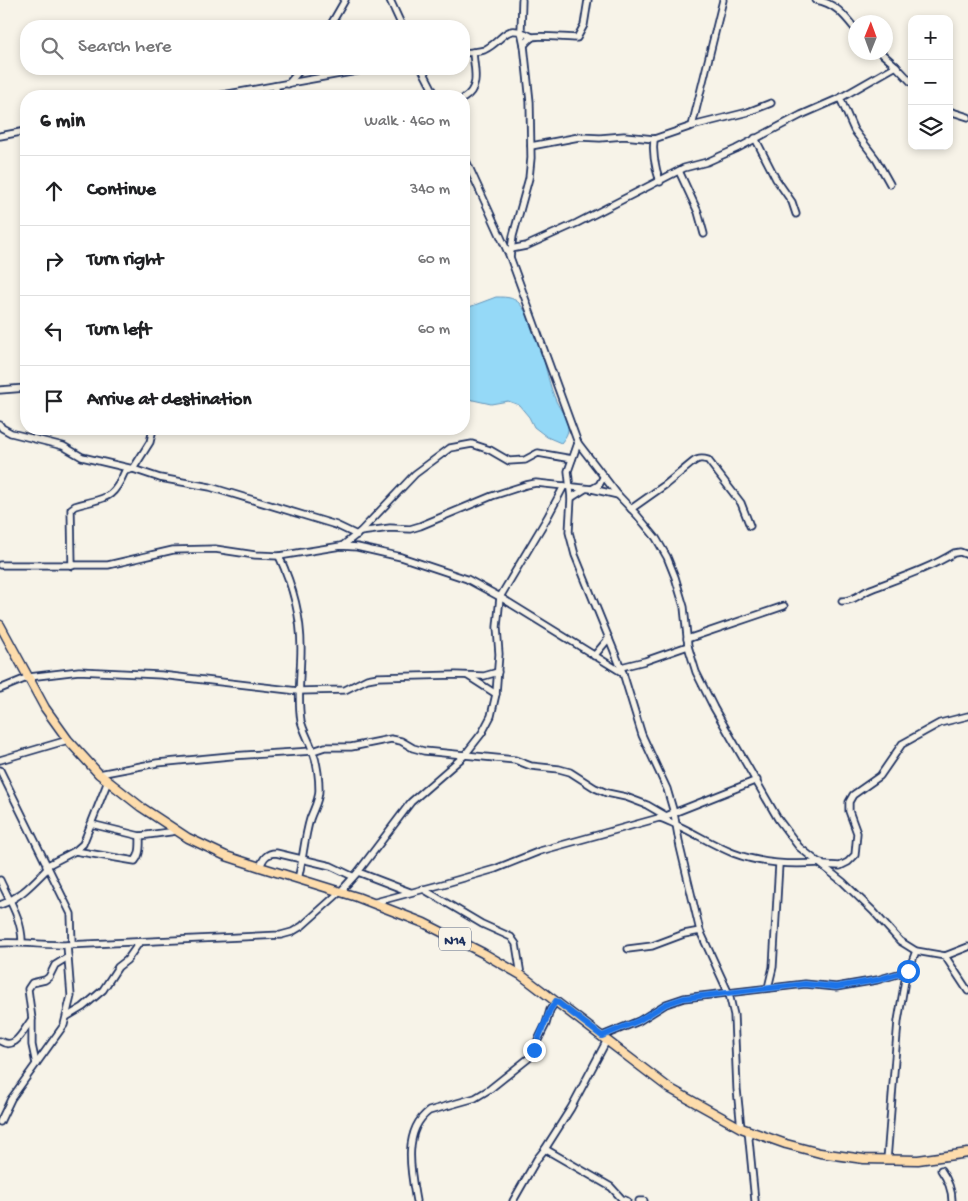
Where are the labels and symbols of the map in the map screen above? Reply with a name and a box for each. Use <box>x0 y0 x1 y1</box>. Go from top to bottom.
north arrow <box>848 15 893 60</box>
road number: N14 <box>439 928 471 951</box>
route start <box>897 960 920 983</box>
route end <box>523 1039 546 1062</box>

